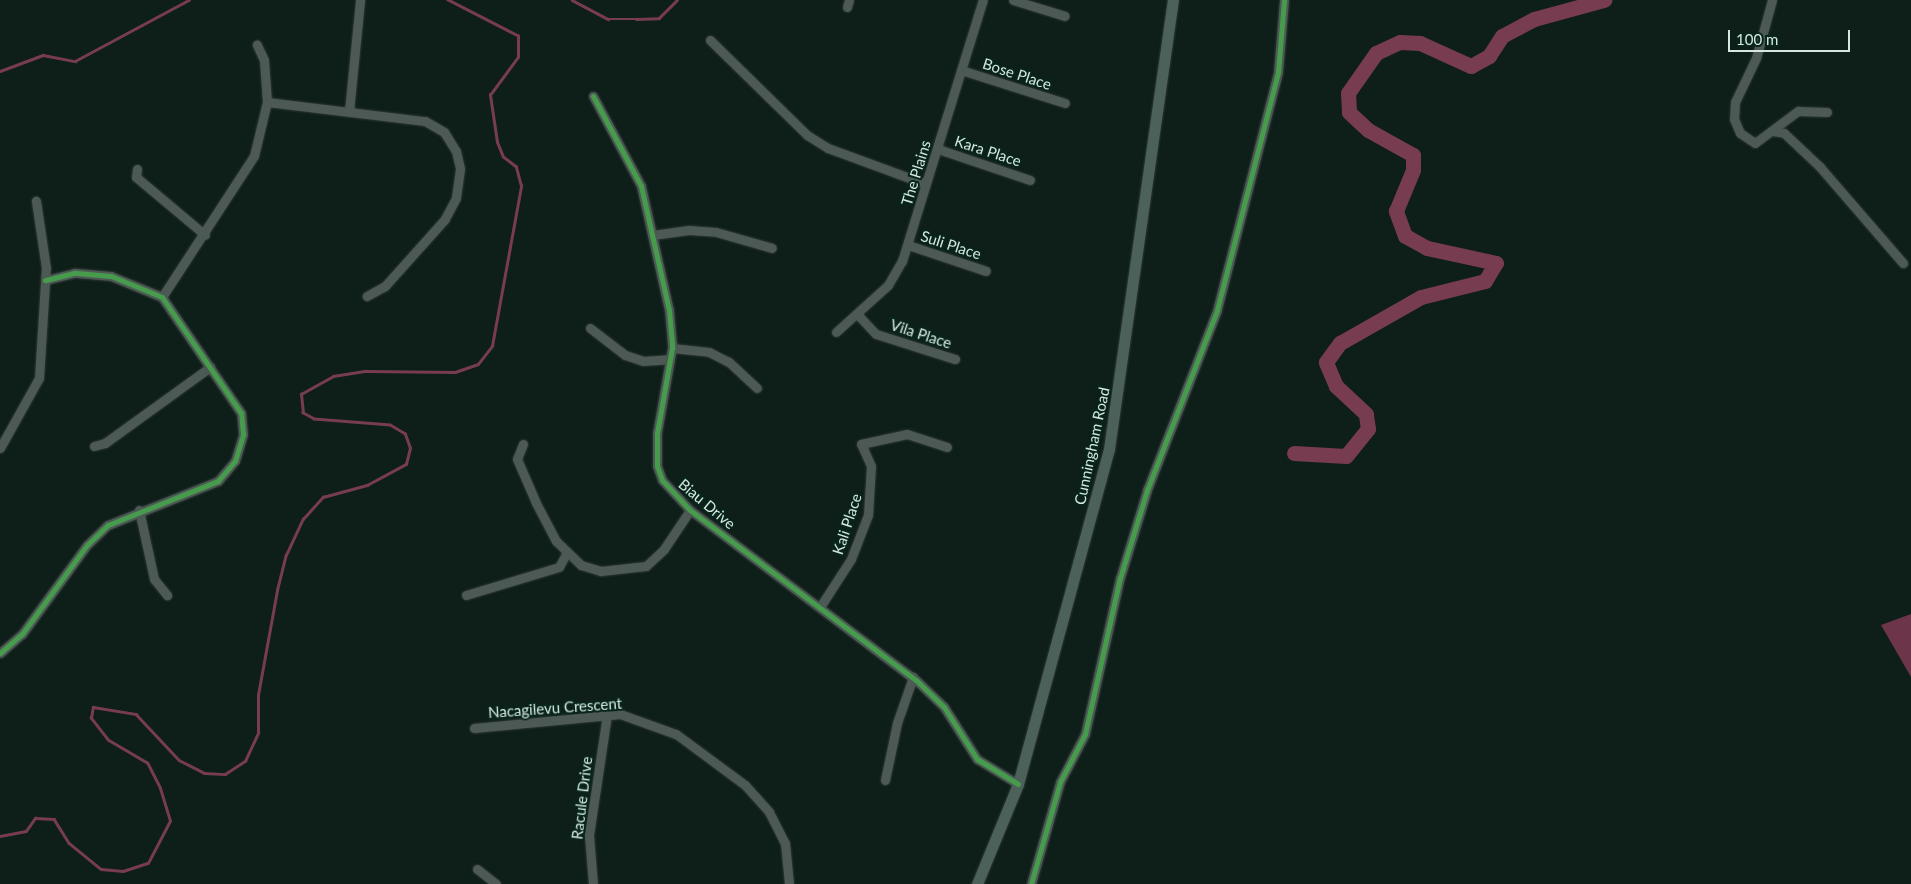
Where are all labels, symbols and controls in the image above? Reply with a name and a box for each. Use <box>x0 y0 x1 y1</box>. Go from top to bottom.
scale bar <box>1731 20 1854 52</box>
text: 100 m <box>1736 30 1778 48</box>
street label: Bose Place <box>980 54 1054 94</box>
street label: Kara Place <box>952 132 1024 170</box>
street label: The Plains <box>898 138 934 208</box>
street label: Suli Place <box>919 227 983 263</box>
street label: Vila Place <box>888 316 954 352</box>
street label: Cunningham Road <box>1071 385 1113 507</box>
street label: Biau Drive <box>675 475 739 533</box>
street label: Kali Place <box>829 491 865 557</box>
street label: Nacagilevu Crescent <box>488 694 622 722</box>
street label: Racule Drive <box>568 756 596 840</box>

